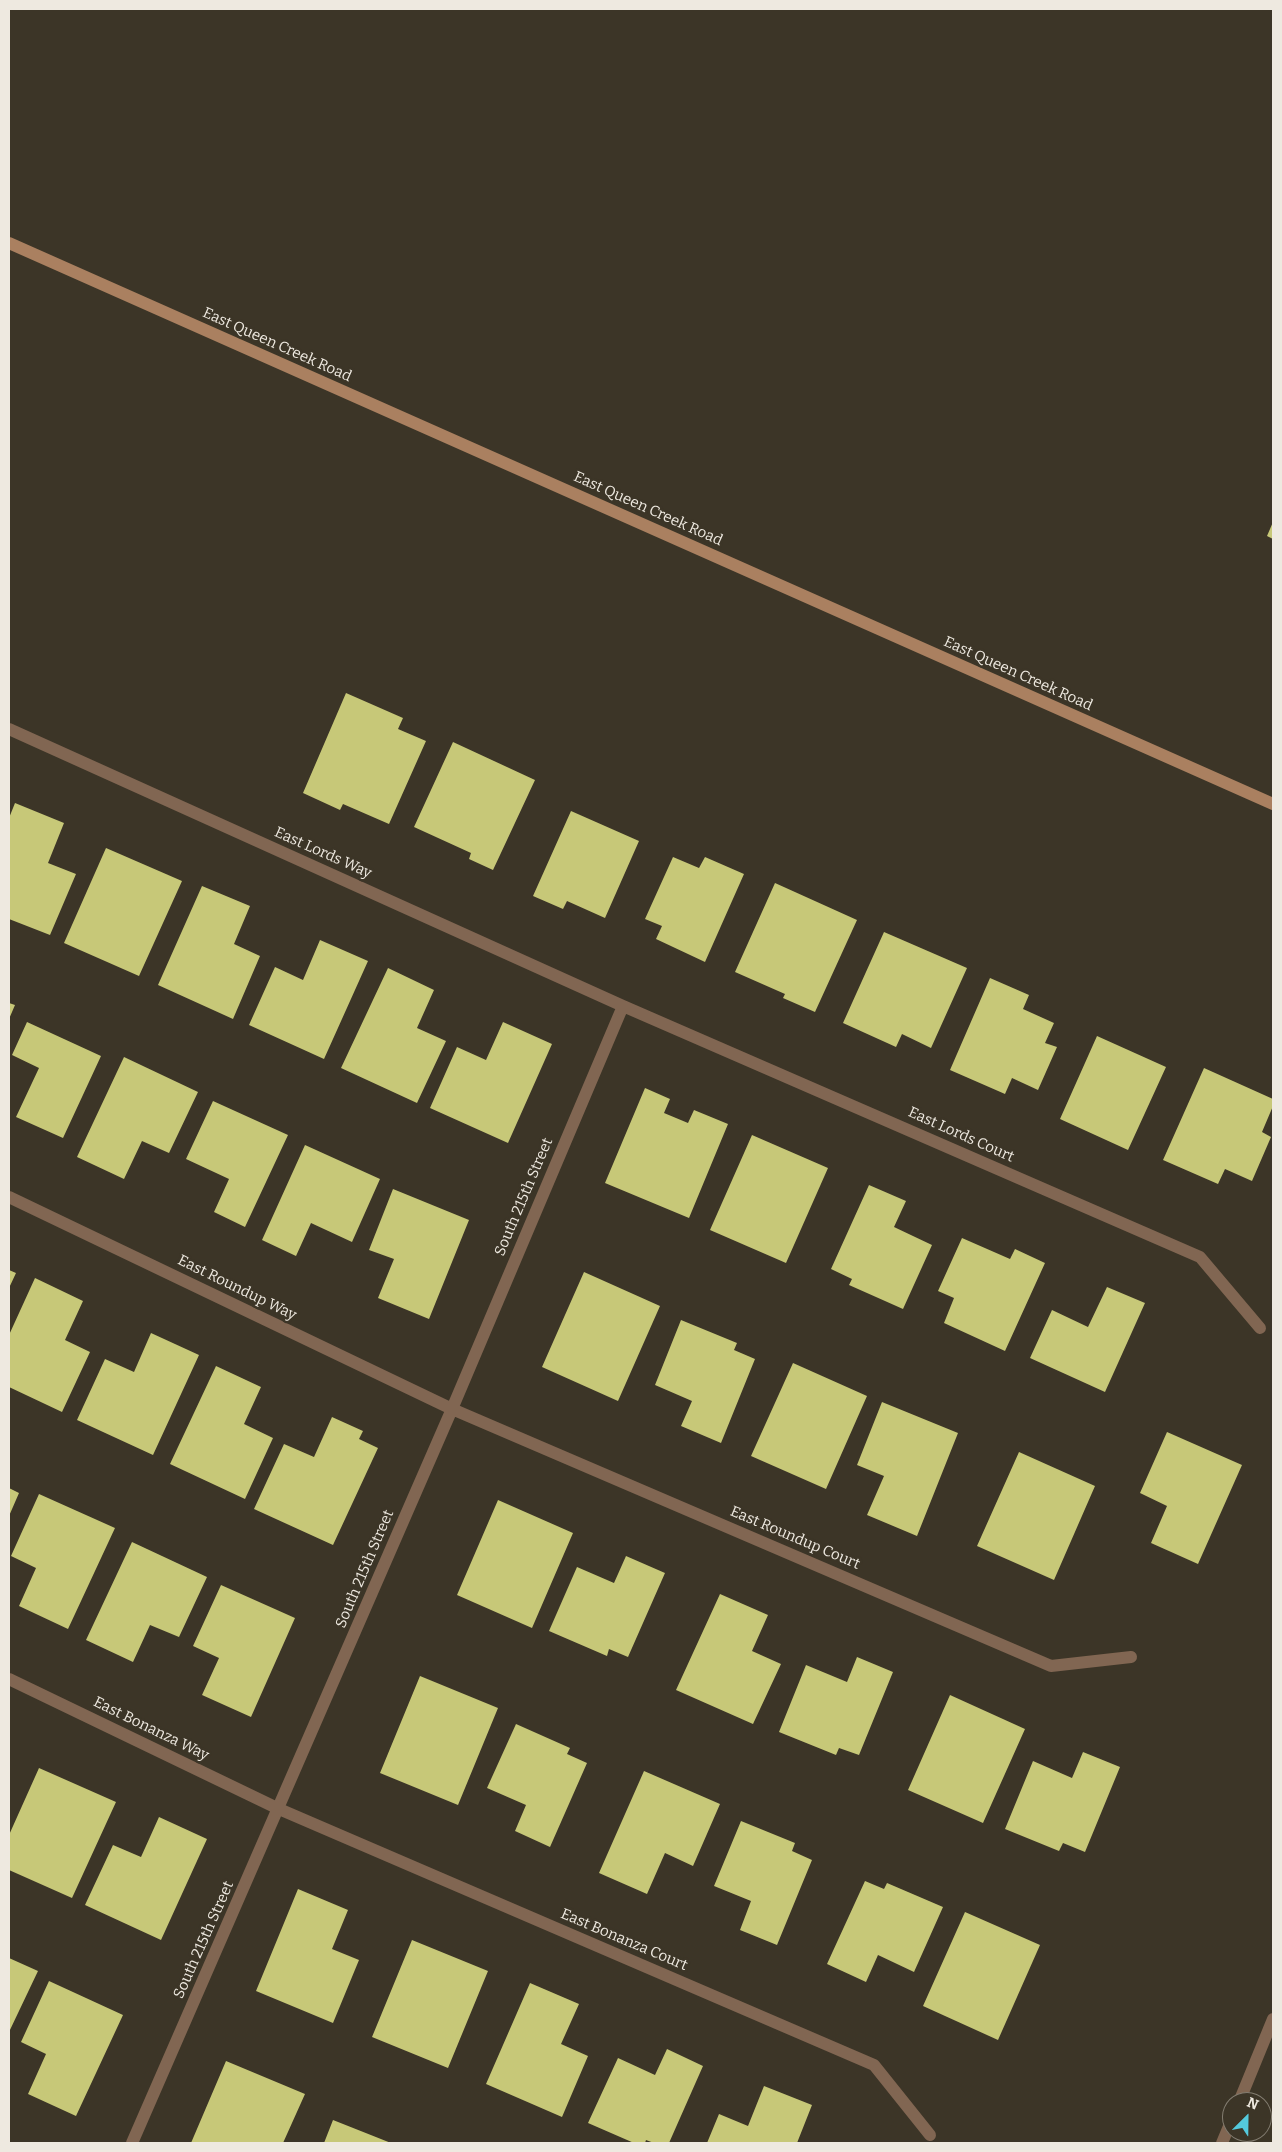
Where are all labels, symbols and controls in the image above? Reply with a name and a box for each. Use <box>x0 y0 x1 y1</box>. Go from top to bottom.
street label: East Queen Creek Road <box>200 304 354 386</box>
street label: East Queen Creek Road <box>571 468 725 550</box>
street label: East Queen Creek Road <box>941 633 1095 715</box>
street label: East Lords Way <box>272 823 374 883</box>
street label: East Lords Court <box>905 1104 1017 1166</box>
street label: South 215th Street <box>491 1135 557 1259</box>
street label: East Roundup Way <box>175 1251 299 1325</box>
street label: East Roundup Court <box>727 1503 863 1573</box>
street label: South 215th Street <box>332 1507 398 1631</box>
street label: East Bonanza Way <box>90 1693 212 1765</box>
street label: South 215th Street <box>170 1879 238 2001</box>
street label: East Bonanza Court <box>558 1905 690 1975</box>
north arrow <box>1222 2092 1272 2142</box>
text: N <box>1244 2094 1261 2114</box>

